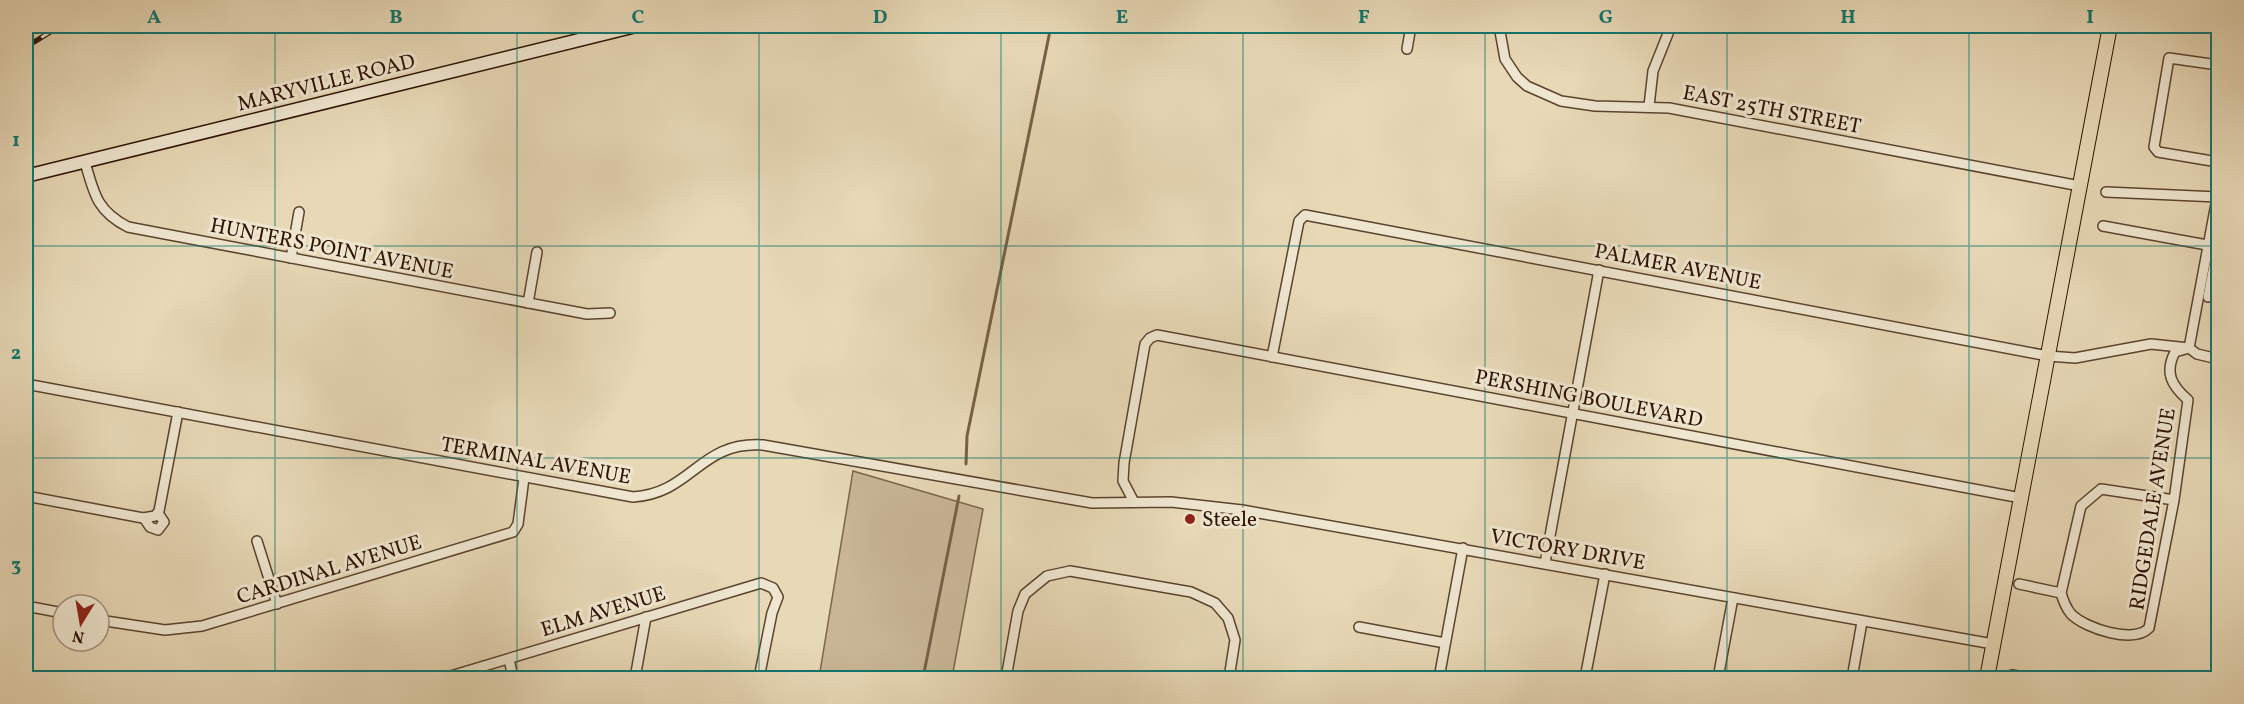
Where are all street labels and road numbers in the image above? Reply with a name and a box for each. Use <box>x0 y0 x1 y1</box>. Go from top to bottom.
street label: MARYVILLE ROAD <box>234 47 418 120</box>
street label: EAST 25TH STREET <box>1680 79 1863 142</box>
street label: HUNTERS POINT AVENUE <box>207 212 456 287</box>
street label: PALMER AVENUE <box>1592 237 1764 298</box>
street label: PERSHING BOULEVARD <box>1472 363 1705 436</box>
street label: RIDGEDALE AVENUE <box>2123 406 2184 612</box>
street label: TERMINAL AVENUE <box>438 430 633 492</box>
street label: VICTORY DRIVE <box>1488 523 1648 578</box>
street label: CARDINAL AVENUE <box>233 528 426 612</box>
street label: ELM AVENUE <box>537 580 669 645</box>

